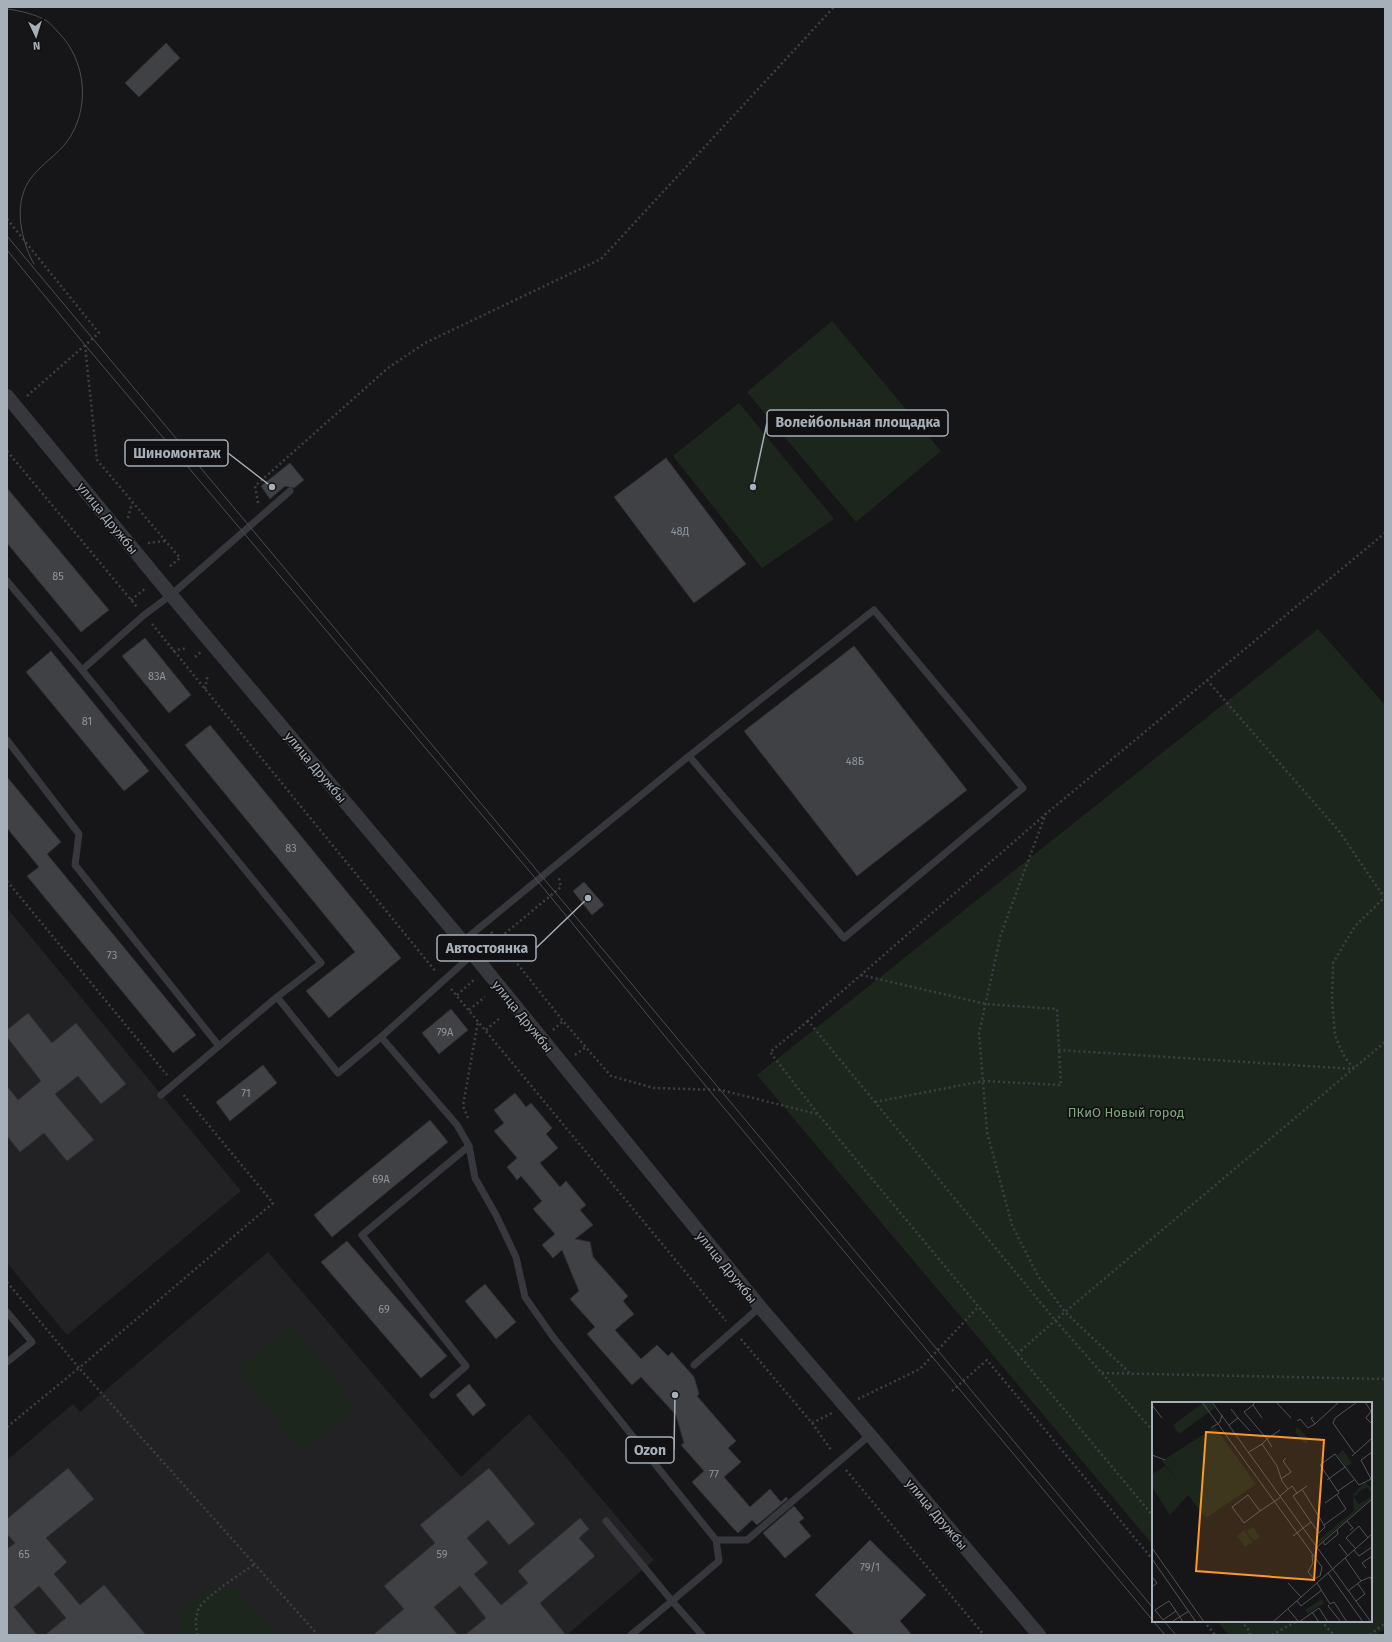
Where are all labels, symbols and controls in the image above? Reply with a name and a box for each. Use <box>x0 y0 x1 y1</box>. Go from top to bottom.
north arrow <box>16 16 56 56</box>
text: N <box>33 39 41 52</box>
callout: Волейбольная площадка <box>767 410 948 436</box>
text: Волейбольная площадка <box>775 414 941 431</box>
callout: Шиномонтаж <box>125 440 228 466</box>
text: Шиномонтаж <box>133 445 221 462</box>
street label: улица Дружбы <box>74 479 141 557</box>
house number: 48Д <box>671 525 690 538</box>
house number: 85 <box>52 570 64 583</box>
house number: 83А <box>148 670 167 683</box>
house number: 81 <box>82 715 92 728</box>
street label: улица Дружбы <box>282 729 350 806</box>
house number: 48Б <box>846 755 865 768</box>
house number: 83 <box>285 842 297 855</box>
callout: Автостоянка <box>437 935 536 961</box>
text: Автостоянка <box>445 940 528 957</box>
house number: 73 <box>107 949 117 962</box>
street label: улица Дружбы <box>489 977 556 1055</box>
house number: 79А <box>437 1026 454 1039</box>
house number: 71 <box>241 1087 251 1100</box>
park label: ПКиО Новый город <box>1068 1105 1184 1120</box>
house number: 69А <box>372 1173 391 1186</box>
street label: улица Дружбы <box>693 1228 760 1306</box>
house number: 69 <box>378 1303 390 1316</box>
inset map <box>1152 1402 1372 1622</box>
callout: Ozon <box>626 1437 674 1463</box>
text: Ozon <box>634 1442 666 1459</box>
house number: 77 <box>709 1468 719 1481</box>
street label: улица Дружбы <box>903 1476 971 1553</box>
house number: 65 <box>18 1548 30 1561</box>
house number: 59 <box>436 1548 448 1561</box>
house number: 79/1 <box>860 1561 880 1574</box>

